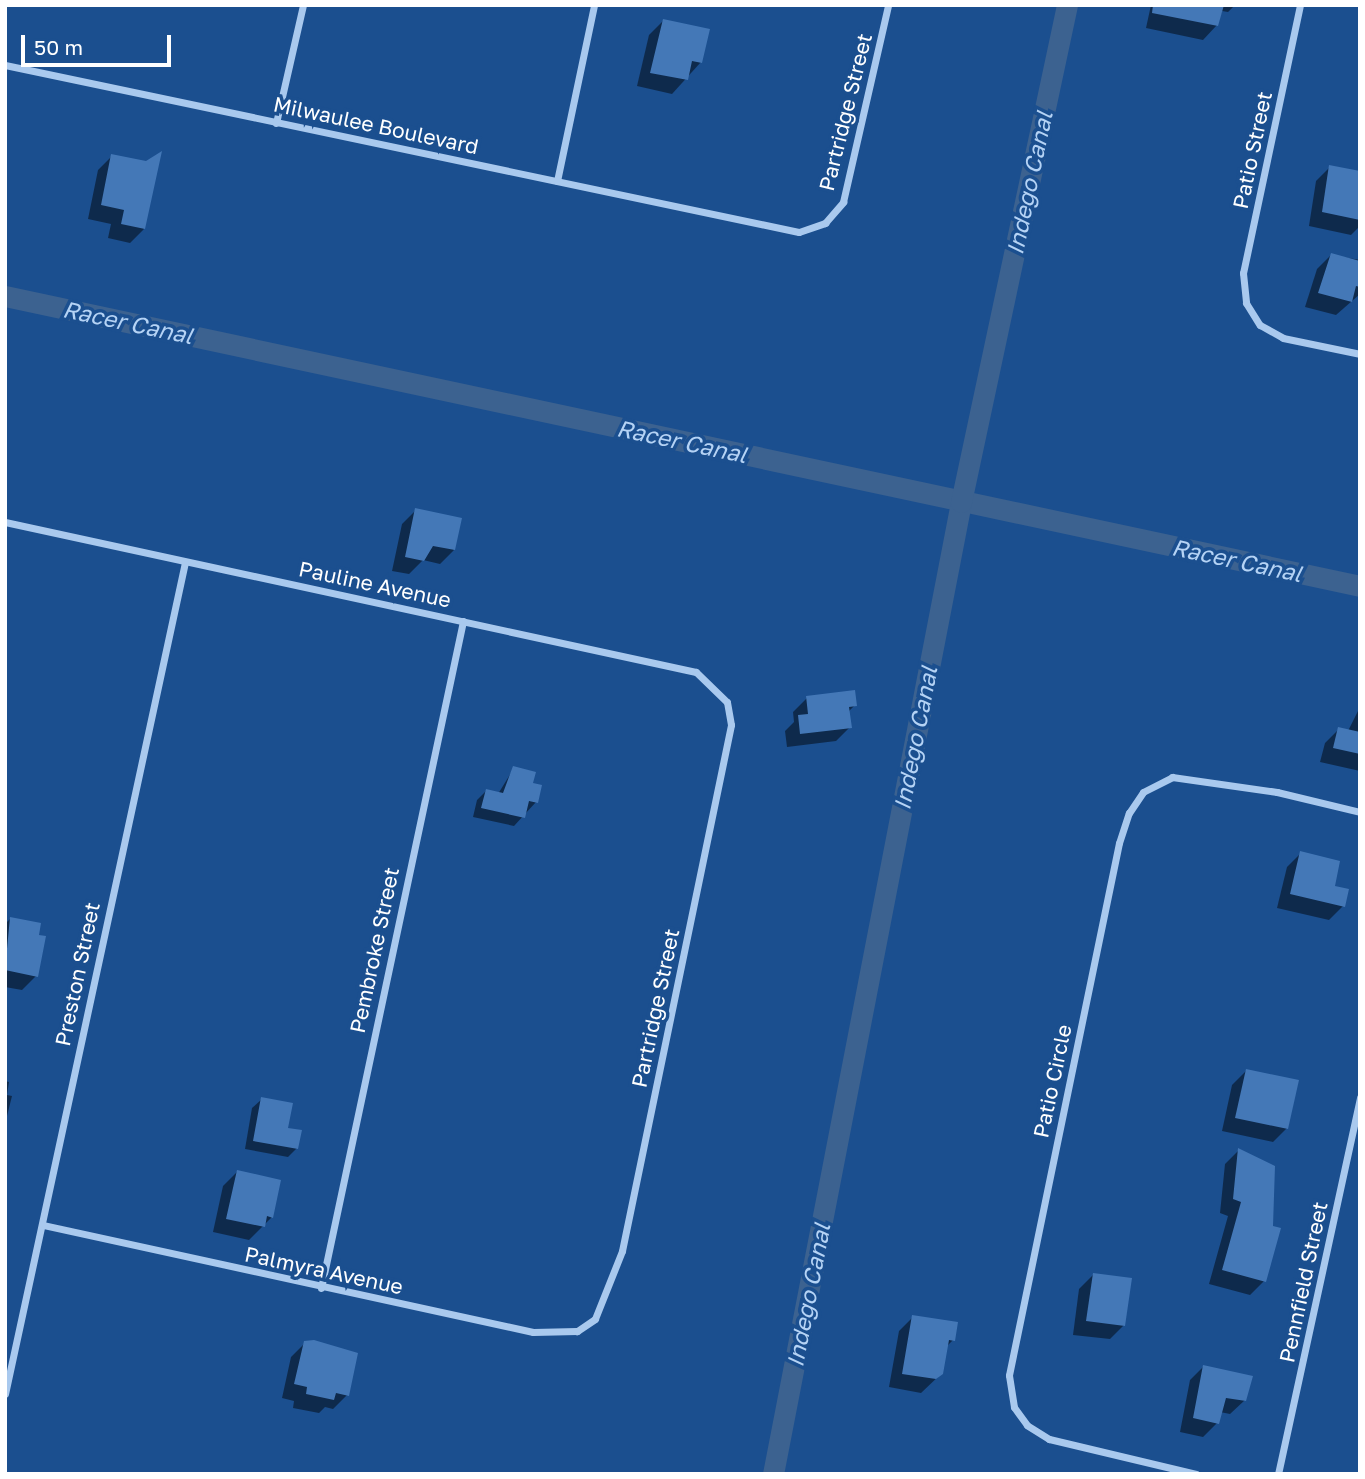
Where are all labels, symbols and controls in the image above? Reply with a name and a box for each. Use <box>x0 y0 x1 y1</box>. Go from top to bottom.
scale bar <box>24 21 175 65</box>
street label: Partridge Street <box>813 31 877 193</box>
text: 50 m <box>34 34 83 60</box>
street label: Patio Street <box>1227 89 1277 211</box>
street label: Milwaulee Boulevard <box>271 91 481 159</box>
water label: Indego Canal <box>1000 109 1058 257</box>
water label: Racer Canal <box>61 295 195 349</box>
water label: Racer Canal <box>615 414 749 468</box>
water label: Racer Canal <box>1170 533 1304 587</box>
street label: Pauline Avenue <box>297 556 453 612</box>
water label: Indego Canal <box>888 664 942 812</box>
street label: Pembroke Street <box>344 865 404 1035</box>
street label: Preston Street <box>49 900 105 1048</box>
street label: Partridge Street <box>626 926 684 1090</box>
street label: Patio Circle <box>1028 1022 1076 1140</box>
street label: Pennfield Street <box>1274 1199 1332 1365</box>
water label: Indego Canal <box>781 1221 835 1369</box>
street label: Palmyra Avenue <box>243 1241 405 1299</box>

